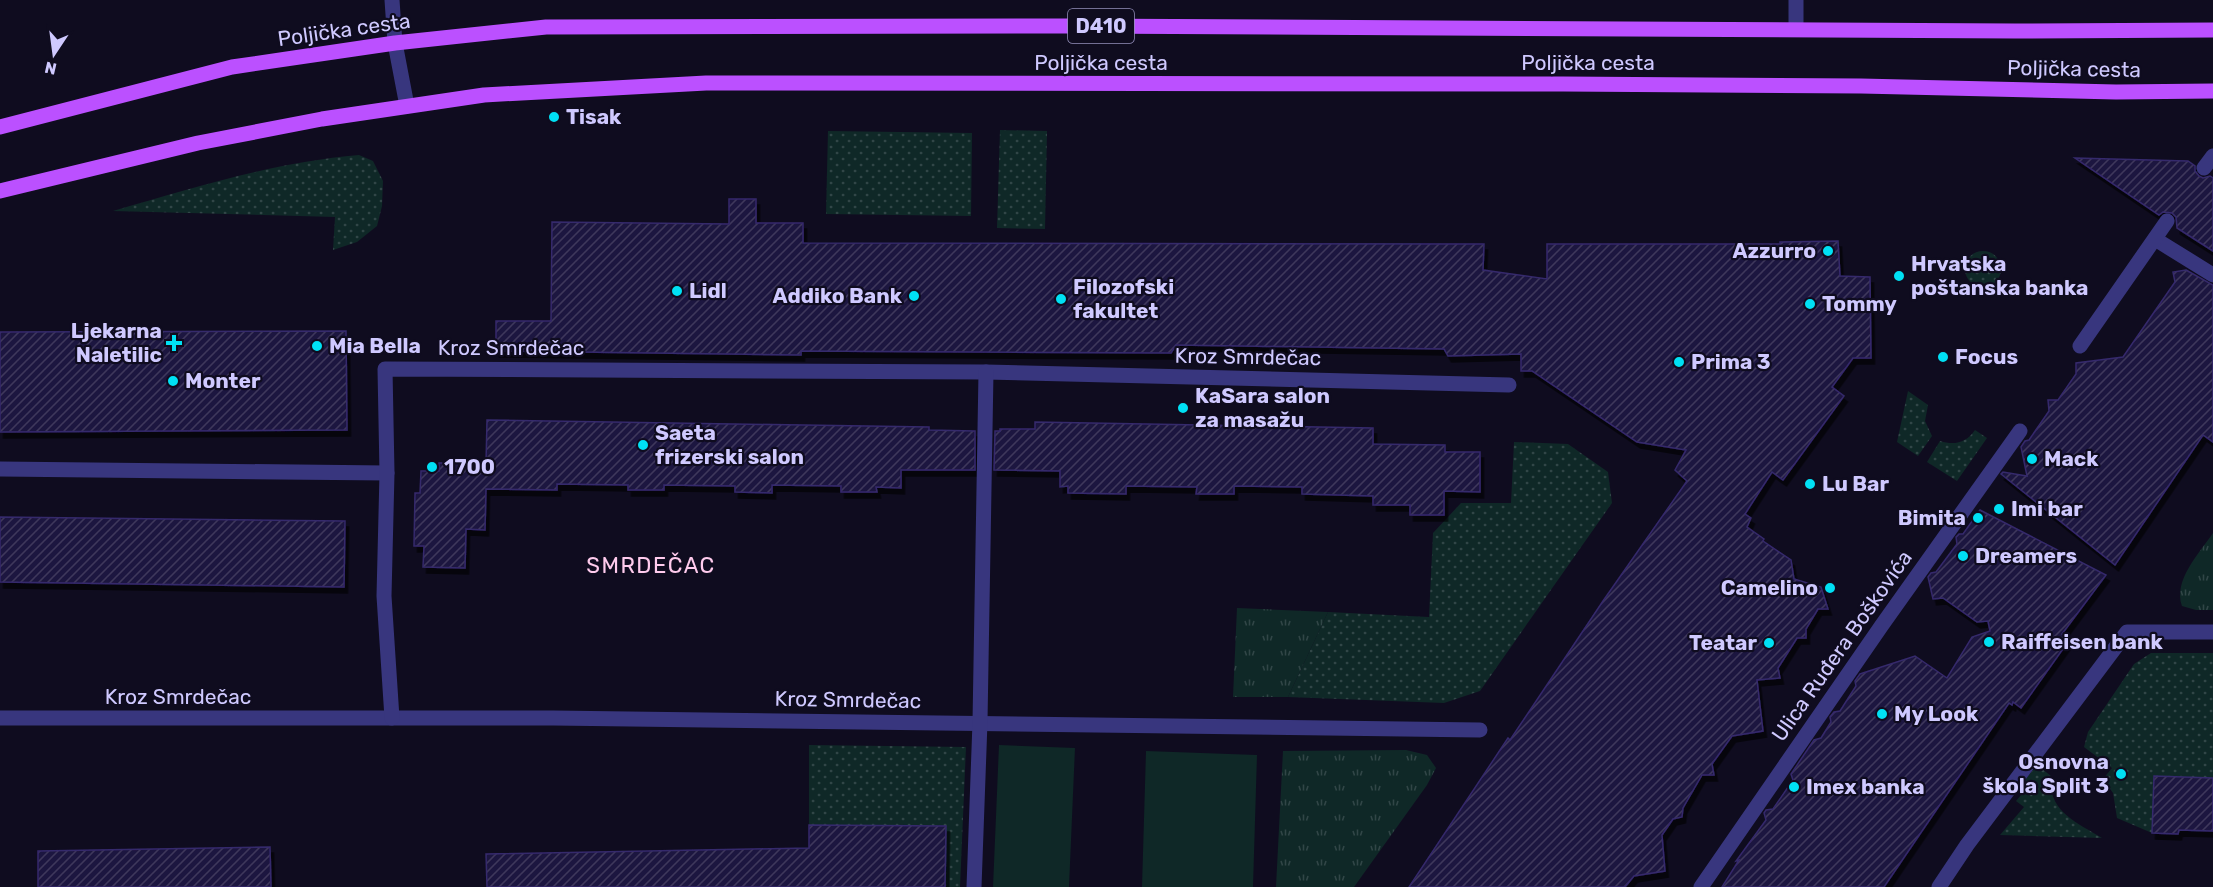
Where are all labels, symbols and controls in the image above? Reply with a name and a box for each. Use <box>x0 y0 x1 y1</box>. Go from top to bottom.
street label: Poljička cesta <box>276 8 412 51</box>
road number: D410 <box>1068 9 1134 43</box>
north arrow <box>24 24 84 84</box>
street label: Poljička cesta <box>1034 50 1168 75</box>
street label: Poljička cesta <box>1521 50 1655 75</box>
street label: Poljička cesta <box>2007 55 2141 82</box>
text: N <box>43 58 58 79</box>
place label: Tisak <box>566 104 622 129</box>
marker: Tisak <box>547 110 561 124</box>
place label: Azzurro <box>1732 238 1816 263</box>
marker: Azzurro <box>1821 244 1835 258</box>
place label: Hrvatska poštanska banka <box>1911 251 2088 300</box>
marker: Hrvatska poštanska banka <box>1892 269 1906 283</box>
place label: Filozofski fakultet <box>1073 274 1174 323</box>
place label: Lidl <box>689 278 727 303</box>
place label: Addiko Bank <box>773 283 903 308</box>
marker: Lidl <box>670 284 684 298</box>
marker: Addiko Bank <box>907 289 921 303</box>
place label: Tommy <box>1822 291 1897 316</box>
marker: Filozofski fakultet <box>1054 292 1068 306</box>
marker: Tommy <box>1803 297 1817 311</box>
place label: Ljekarna Naletilic <box>71 318 162 367</box>
place label: Mia Bella <box>329 333 421 358</box>
street label: Kroz Smrdečac <box>438 335 584 360</box>
marker: Ljekarna Naletilic <box>167 336 181 350</box>
marker: Mia Bella <box>310 339 324 353</box>
street label: Kroz Smrdečac <box>1174 343 1322 370</box>
place label: Focus <box>1955 344 2018 369</box>
place label: Prima 3 <box>1691 349 1771 374</box>
marker: Focus <box>1936 350 1950 364</box>
marker: Prima 3 <box>1672 355 1686 369</box>
place label: Monter <box>185 368 261 393</box>
marker: Monter <box>166 374 180 388</box>
place label: KaSara salon za masažu <box>1195 383 1330 432</box>
marker: KaSara salon za masažu <box>1176 401 1190 415</box>
place label: Saeta frizerski salon <box>655 420 804 469</box>
marker: Saeta frizerski salon <box>636 438 650 452</box>
place label: Mack <box>2044 446 2099 471</box>
marker: Mack <box>2025 452 2039 466</box>
place label: 1700 <box>444 454 495 479</box>
marker: 1700 <box>425 460 439 474</box>
place label: Lu Bar <box>1822 471 1889 496</box>
marker: Lu Bar <box>1803 477 1817 491</box>
place label: Imi bar <box>2011 496 2083 521</box>
marker: Imi bar <box>1992 502 2006 516</box>
place label: Bimita <box>1898 505 1966 530</box>
marker: Bimita <box>1971 511 1985 525</box>
place label: Dreamers <box>1975 543 2077 568</box>
street label: Ulica Ruđera Boškovića <box>1766 546 1917 746</box>
marker: Dreamers <box>1956 549 1970 563</box>
district label: SMRDEČAC <box>586 552 716 579</box>
place label: Camelino <box>1721 575 1818 600</box>
marker: Camelino <box>1823 581 1837 595</box>
place label: Raiffeisen bank <box>2001 629 2163 654</box>
place label: Teatar <box>1689 630 1757 655</box>
marker: Raiffeisen bank <box>1982 635 1996 649</box>
marker: Teatar <box>1762 636 1776 650</box>
street label: Kroz Smrdečac <box>105 684 251 709</box>
street label: Kroz Smrdečac <box>774 686 922 713</box>
place label: My Look <box>1894 701 1979 726</box>
marker: My Look <box>1875 707 1889 721</box>
place label: Osnovna škola Split 3 <box>1983 749 2109 798</box>
marker: Osnovna škola Split 3 <box>2114 767 2128 781</box>
place label: Imex banka <box>1806 774 1925 799</box>
marker: Imex banka <box>1787 780 1801 794</box>

